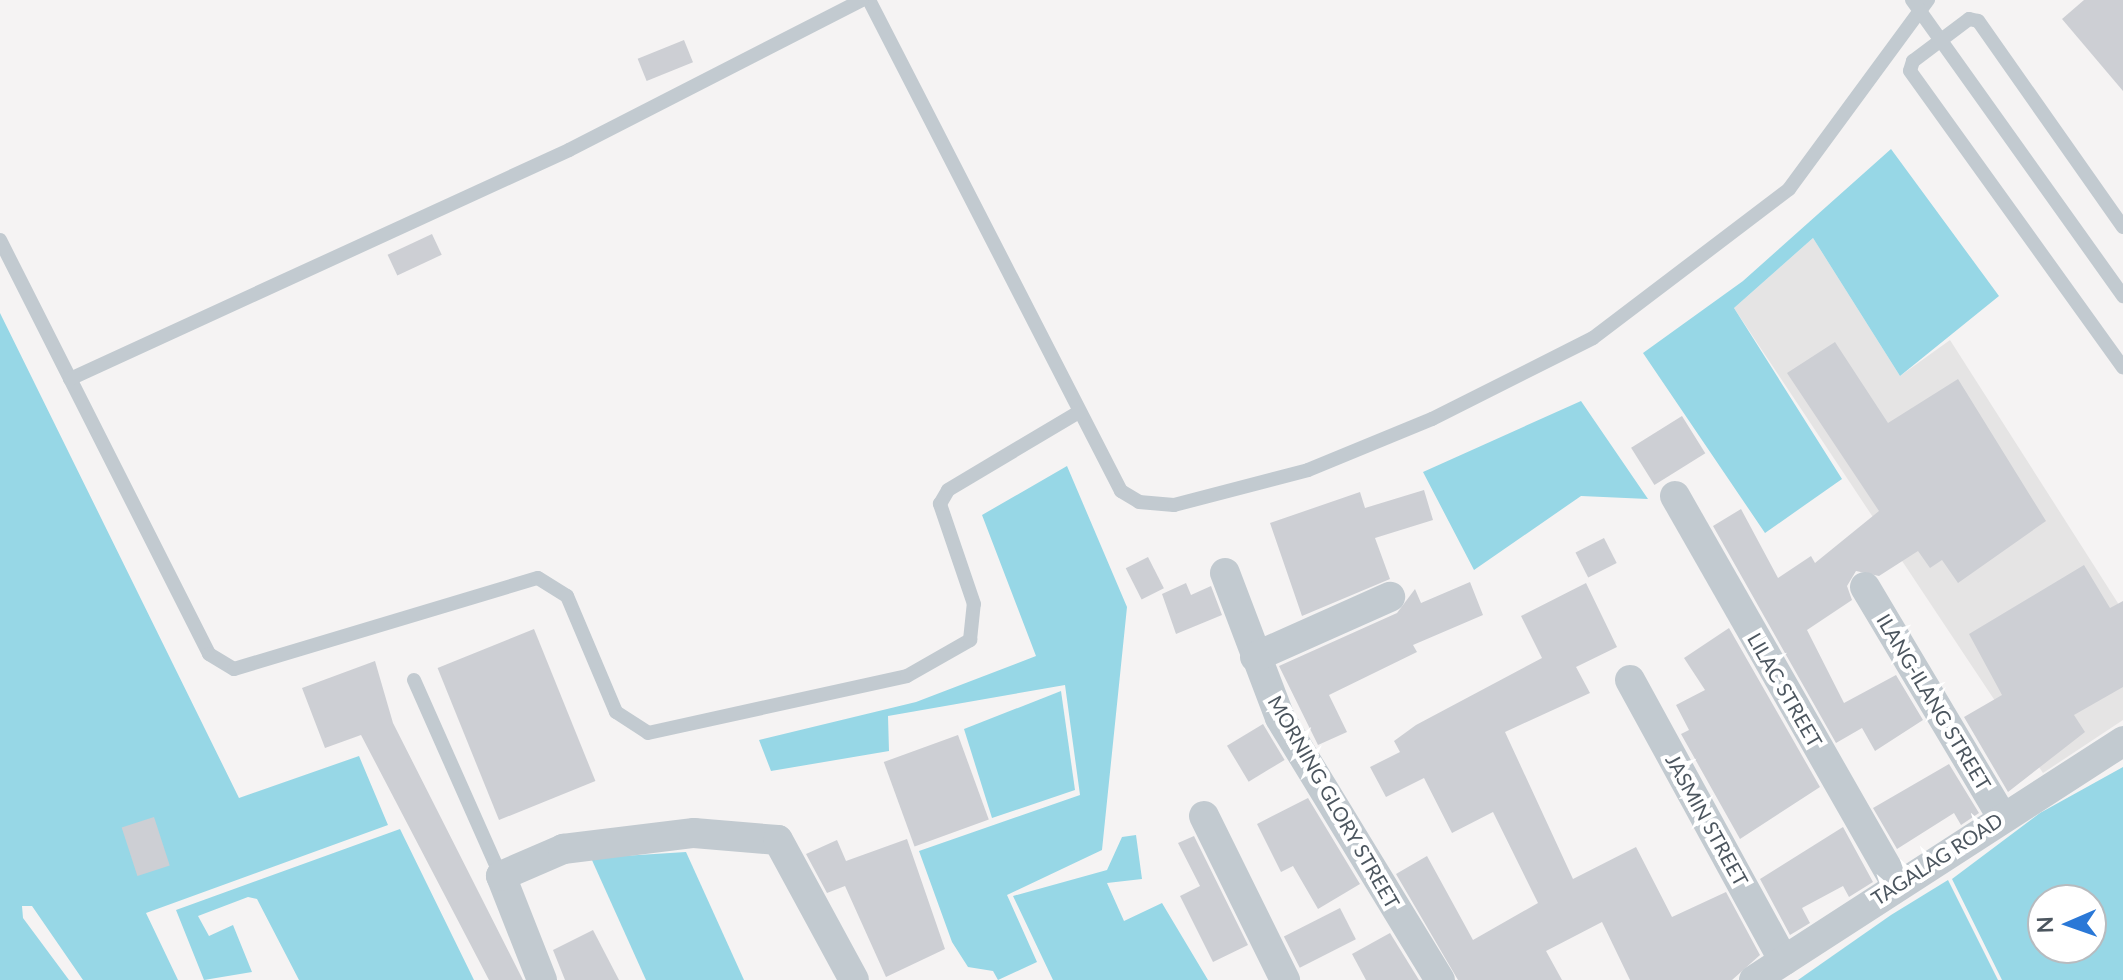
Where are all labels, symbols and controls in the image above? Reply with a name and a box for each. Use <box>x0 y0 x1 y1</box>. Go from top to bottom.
street label: ILANG-ILANG STREET <box>1872 610 1996 794</box>
street label: LILAC STREET <box>1743 629 1827 751</box>
street label: MORNING GLORY STREET <box>1263 691 1405 913</box>
street label: JASMIN STREET <box>1661 750 1753 890</box>
street label: TAGALAG ROAD <box>1867 808 2007 910</box>
north arrow <box>2027 884 2107 964</box>
text: N <box>2031 916 2058 934</box>

